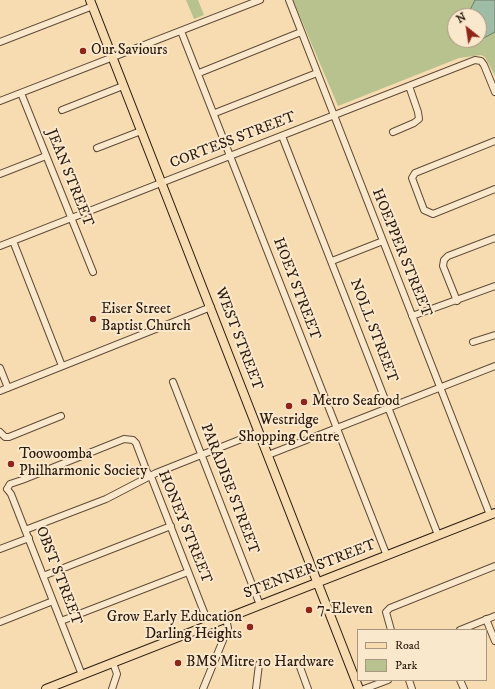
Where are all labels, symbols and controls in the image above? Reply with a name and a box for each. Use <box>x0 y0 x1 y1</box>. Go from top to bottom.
north arrow <box>447 8 487 48</box>
text: N <box>454 10 469 27</box>
place label: Our Saviours <box>91 42 167 60</box>
marker: Our Saviours <box>78 46 88 56</box>
street label: CORTESS STREET <box>168 109 298 173</box>
street label: JEAN STREET <box>41 127 97 229</box>
street label: HOEPPER STREET <box>367 186 435 320</box>
street label: HOEY STREET <box>268 235 324 343</box>
street label: NOLL STREET <box>345 277 401 385</box>
street label: WEST STREET <box>210 285 266 393</box>
place label: Eiser Street Baptist Church <box>101 301 191 336</box>
marker: Eiser Street Baptist Church <box>88 314 98 324</box>
place label: Metro Seafood <box>312 393 400 411</box>
marker: Metro Seafood <box>299 397 309 407</box>
marker: Westridge Shopping Centre <box>284 401 294 411</box>
place label: Westridge Shopping Centre <box>239 412 339 447</box>
street label: PARADISE STREET <box>196 421 262 557</box>
place label: Toowoomba Philharmonic Society <box>19 446 147 481</box>
marker: Toowoomba Philharmonic Society <box>6 459 16 469</box>
street label: HONEY STREET <box>153 468 215 586</box>
street label: OBST STREET <box>31 524 85 628</box>
street label: STENNER STREET <box>241 536 379 604</box>
place label: 7-Eleven <box>317 601 373 619</box>
marker: 7-Eleven <box>304 605 314 615</box>
place label: Grow Early Education Darling Heights <box>107 609 242 644</box>
marker: Grow Early Education Darling Heights <box>245 622 255 632</box>
legend <box>357 629 487 681</box>
text: Road <box>395 638 420 653</box>
place label: BMS Mitre 10 Hardware <box>186 654 334 672</box>
marker: BMS Mitre 10 Hardware <box>173 658 183 668</box>
text: Park <box>395 658 417 673</box>

